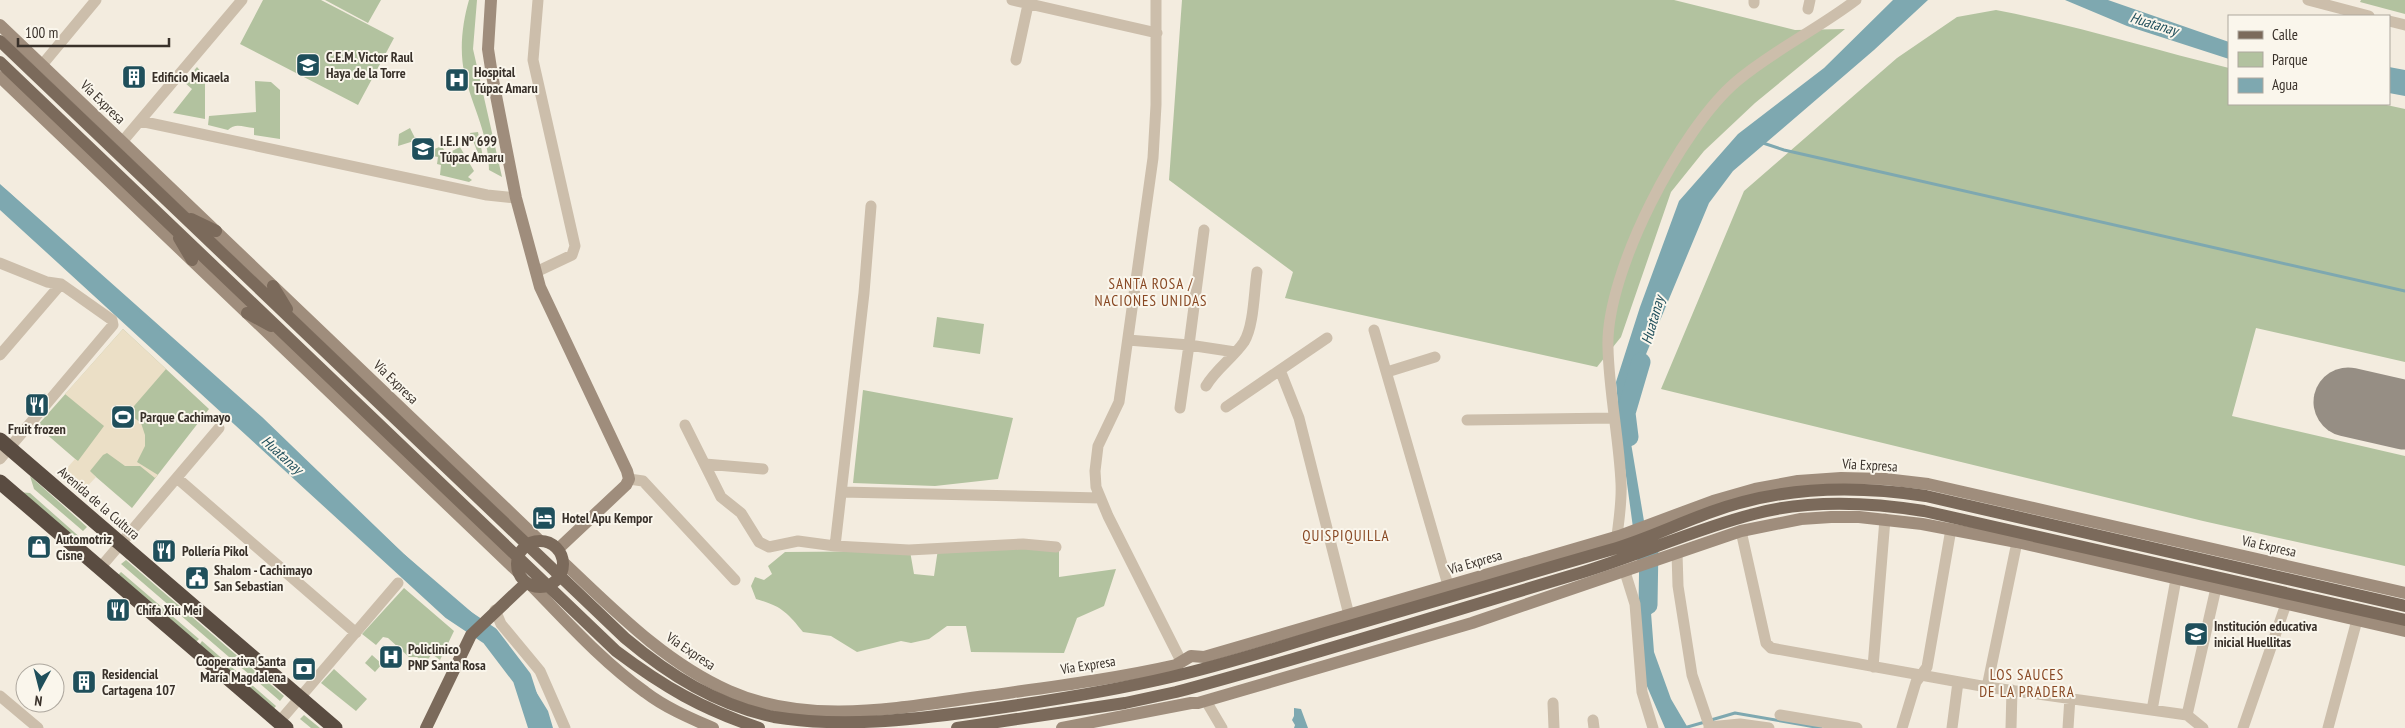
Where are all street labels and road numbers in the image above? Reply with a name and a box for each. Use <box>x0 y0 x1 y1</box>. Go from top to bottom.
street label: Vía Expresa <box>76 76 129 128</box>
street label: Vía Expresa <box>369 356 422 408</box>
street label: Vía Expresa <box>1841 455 1898 475</box>
street label: Avenida de la Cultura <box>54 462 144 544</box>
street label: Vía Expresa <box>2239 531 2298 561</box>
street label: Vía Expresa <box>1445 546 1504 579</box>
street label: Vía Expresa <box>662 627 719 674</box>
street label: Vía Expresa <box>1058 652 1117 678</box>

